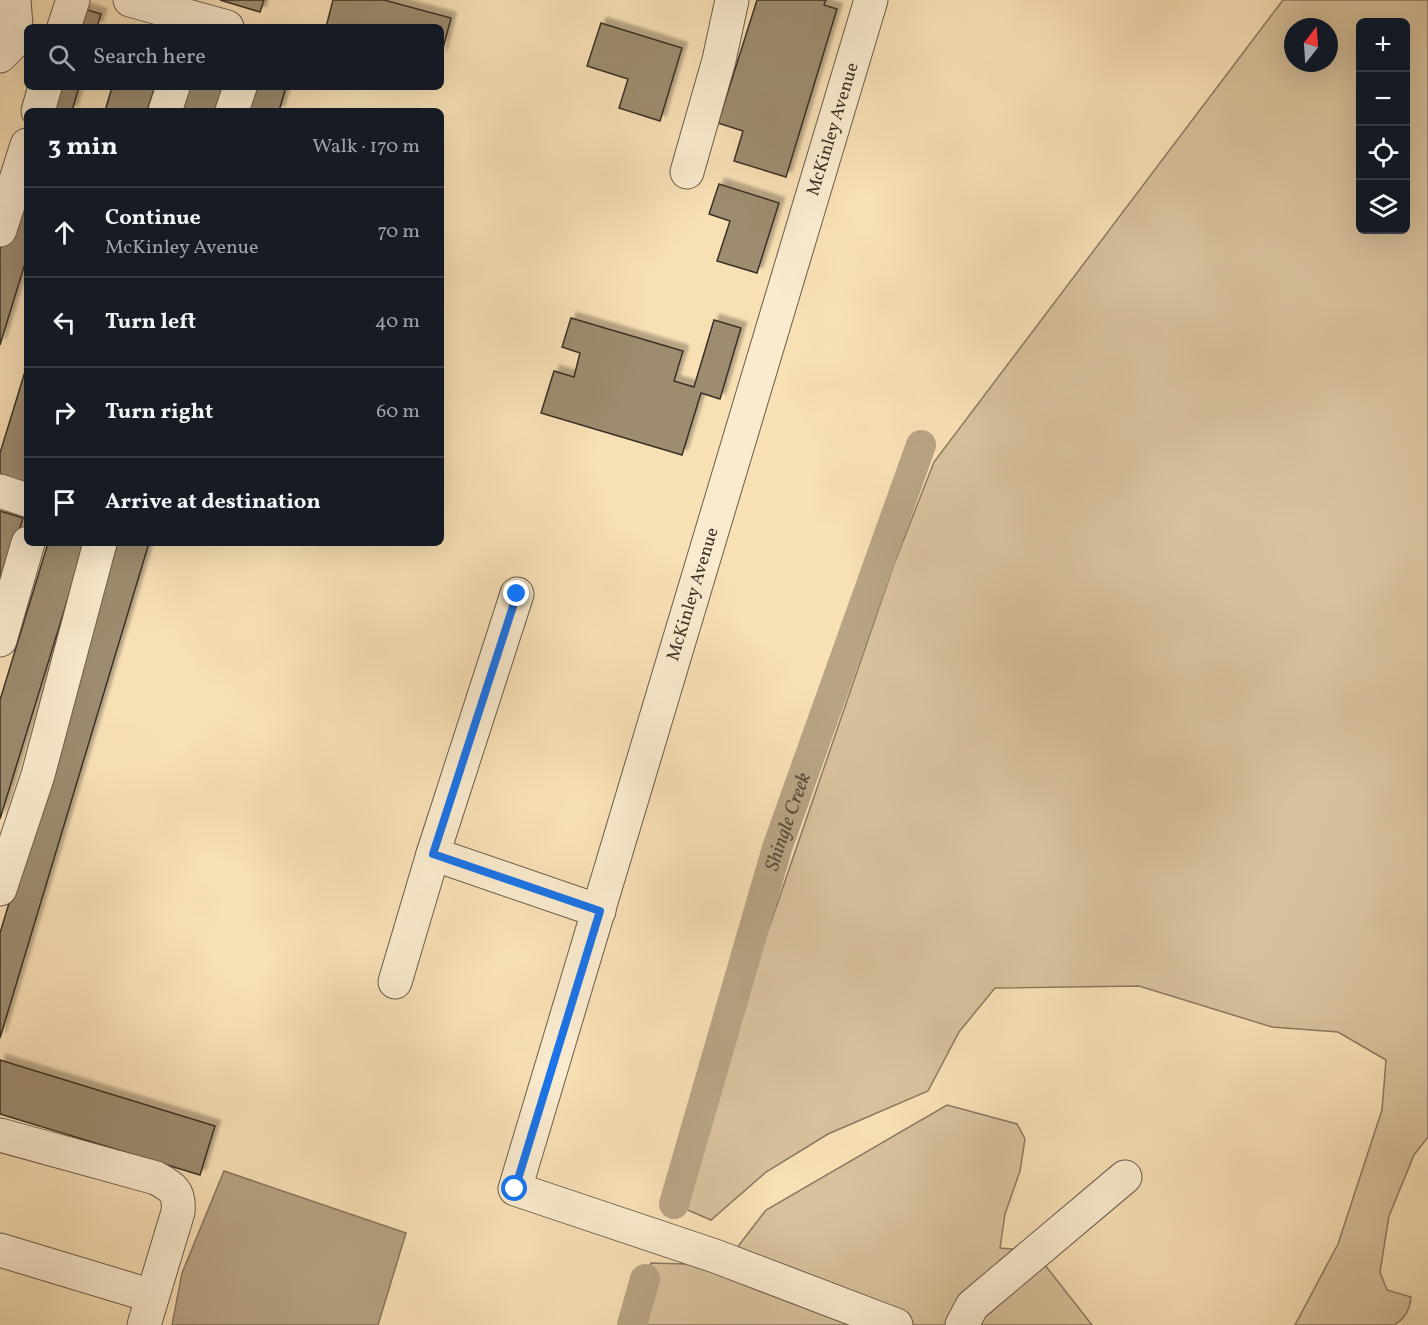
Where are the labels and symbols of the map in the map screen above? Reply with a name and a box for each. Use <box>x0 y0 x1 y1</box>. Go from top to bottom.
north arrow <box>1284 18 1338 72</box>
street label: McKinley Avenue <box>801 60 866 199</box>
street label: McKinley Avenue <box>661 525 726 664</box>
route end <box>503 580 529 606</box>
water label: Shingle Creek <box>759 769 819 875</box>
route start <box>501 1175 527 1201</box>

